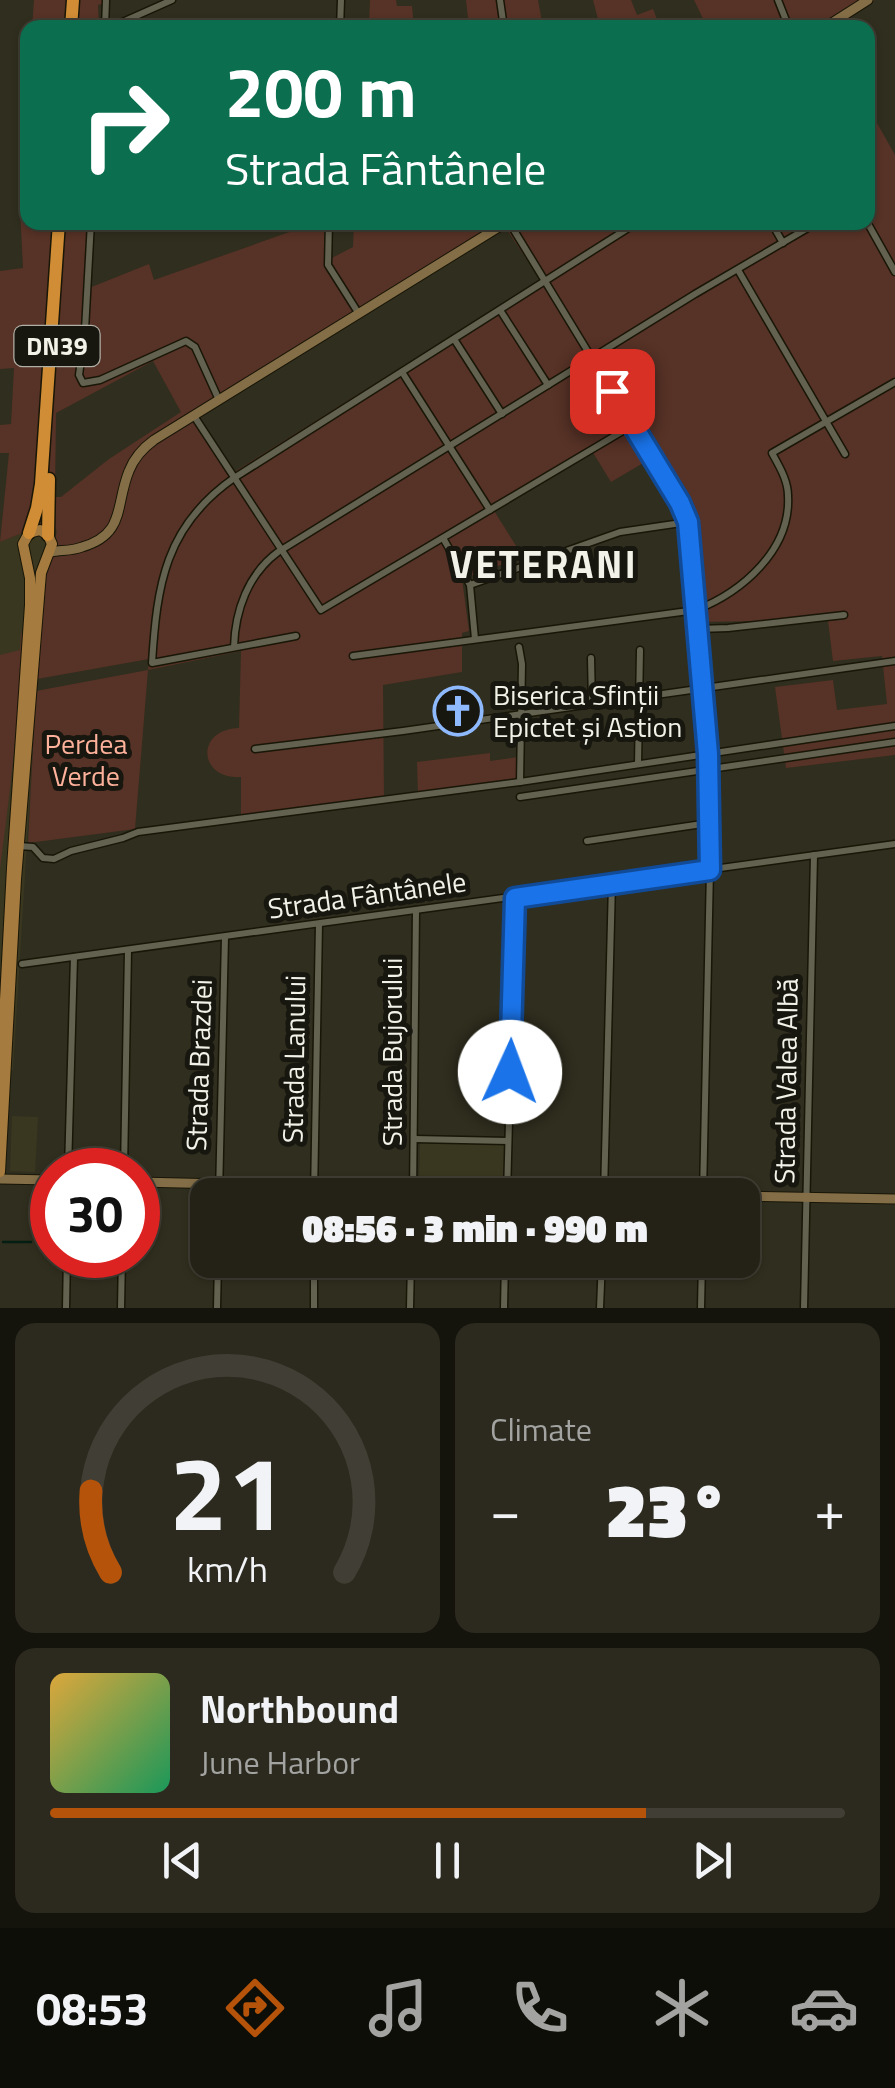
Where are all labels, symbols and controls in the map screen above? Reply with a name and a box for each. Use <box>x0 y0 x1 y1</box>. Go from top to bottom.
text: 200 m <box>225 38 417 144</box>
icon: right <box>60 60 190 190</box>
text: Strada Fântânele <box>225 134 546 202</box>
road number: DN39 <box>15 326 100 366</box>
pin <box>570 349 655 434</box>
icon: arrive <box>585 364 640 419</box>
district label: VETERANI <box>450 535 638 593</box>
place label: Biserica Sfinții Epictet și Astion <box>493 673 682 748</box>
church icon: Biserica Sfinții Epictet și Astion <box>432 685 484 737</box>
park label: Perdea Verde <box>45 722 127 797</box>
street label: Strada Fântânele <box>265 859 469 930</box>
street label: Strada Bujorului <box>370 958 413 1146</box>
street label: Strada Lanului <box>271 974 316 1143</box>
street label: Strada Brazdei <box>174 978 223 1152</box>
street label: Strada Valea Albă <box>762 978 809 1184</box>
position arrow <box>458 1020 562 1124</box>
speed limit sign: 30 <box>30 1148 160 1278</box>
text: 08:56 · 3 min · 990 m <box>302 1199 648 1257</box>
text: Climate <box>490 1405 592 1453</box>
text: 21 <box>169 1412 286 1570</box>
text: 23° <box>606 1452 729 1566</box>
text: − <box>490 1468 521 1551</box>
text: + <box>814 1468 845 1551</box>
text: km/h <box>187 1541 268 1596</box>
text: Northbound <box>200 1680 399 1738</box>
text: June Harbor <box>200 1738 360 1786</box>
icon: previous <box>155 1833 210 1888</box>
icon: pause <box>420 1833 475 1888</box>
icon: next <box>685 1833 740 1888</box>
icon: directions <box>220 1973 290 2043</box>
icon: music <box>363 1973 433 2043</box>
icon: phone <box>505 1973 575 2043</box>
icon: climate <box>647 1973 717 2043</box>
icon: car <box>789 1973 859 2043</box>
text: 08:53 <box>36 1974 148 2042</box>

